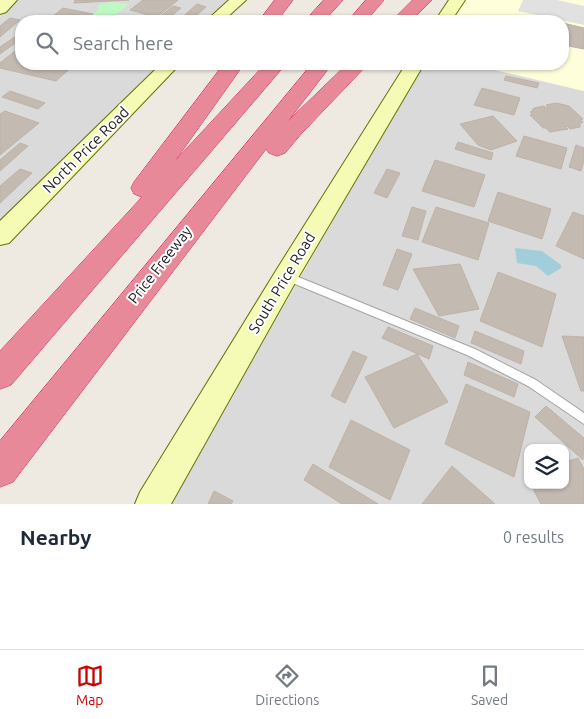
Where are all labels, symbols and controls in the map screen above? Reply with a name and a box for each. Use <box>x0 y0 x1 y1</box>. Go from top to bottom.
search box <box>15 15 569 70</box>
icon: search <box>33 29 61 57</box>
text: Search here <box>73 32 173 54</box>
street label: North Price Road <box>39 103 132 196</box>
street label: Price Freeway <box>124 223 195 307</box>
street label: South Price Road <box>245 229 318 336</box>
map controls <box>524 444 569 489</box>
button: layers <box>524 444 569 489</box>
text: Nearby <box>20 525 91 549</box>
text: 0 results <box>503 528 564 546</box>
tab: Map <box>76 662 104 708</box>
tab: Directions <box>255 662 319 708</box>
tab: Saved <box>471 662 508 708</box>

